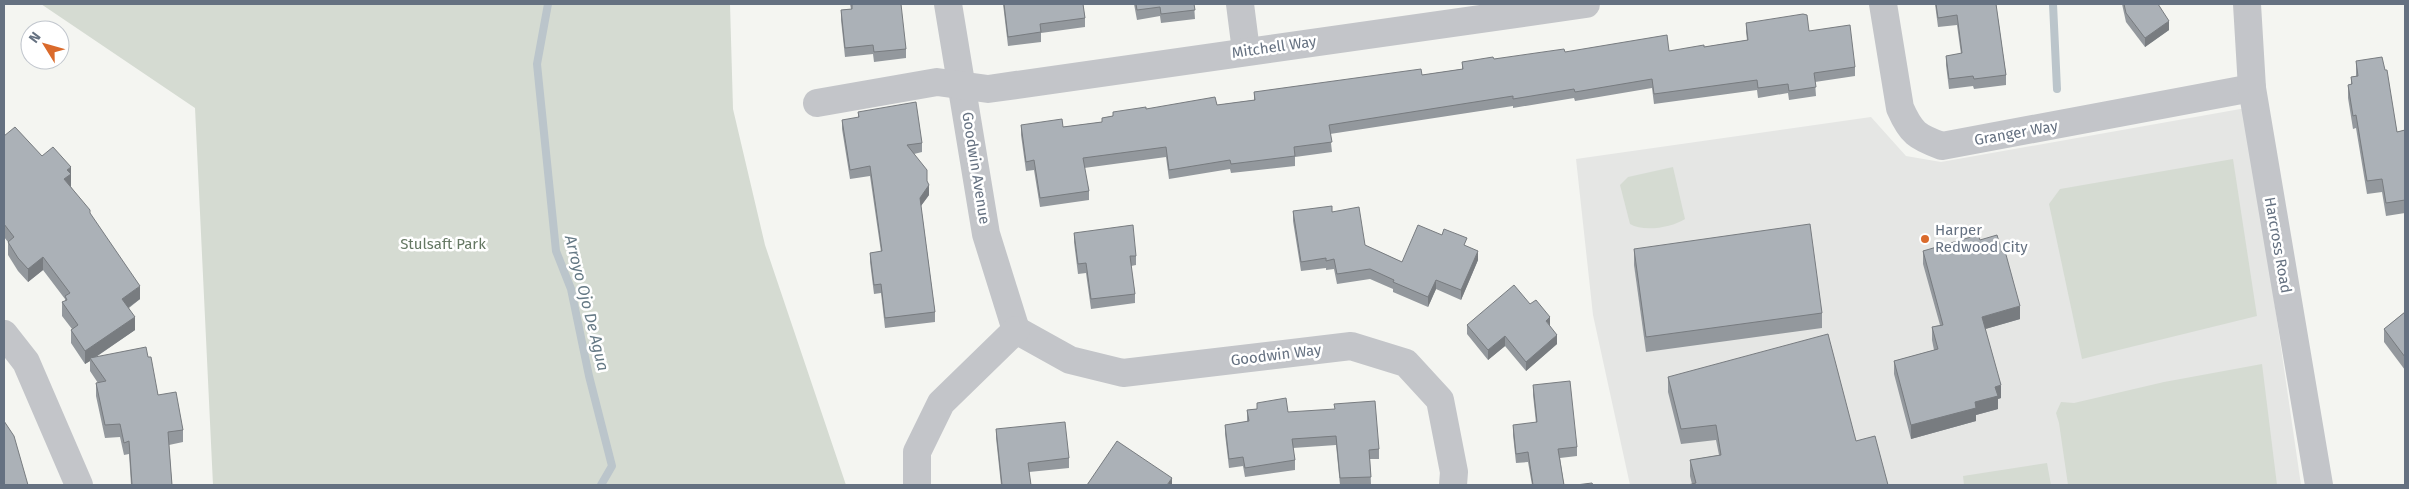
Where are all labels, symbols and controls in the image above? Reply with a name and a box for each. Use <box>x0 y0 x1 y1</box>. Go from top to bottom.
north arrow <box>20 20 70 70</box>
text: N <box>25 29 45 46</box>
street label: Mitchell Way <box>1231 32 1318 62</box>
street label: Goodwin Avenue <box>958 111 994 225</box>
street label: Granger Way <box>1973 117 2060 149</box>
street label: Harcross Road <box>2261 195 2295 295</box>
place label: Harper Redwood City <box>1935 221 2028 256</box>
water label: Arroyo Ojo De Agua <box>561 232 613 373</box>
marker: Harper Redwood City <box>1919 233 1931 245</box>
park label: Stulsaft Park <box>400 235 486 253</box>
street label: Goodwin Way <box>1230 340 1323 369</box>

